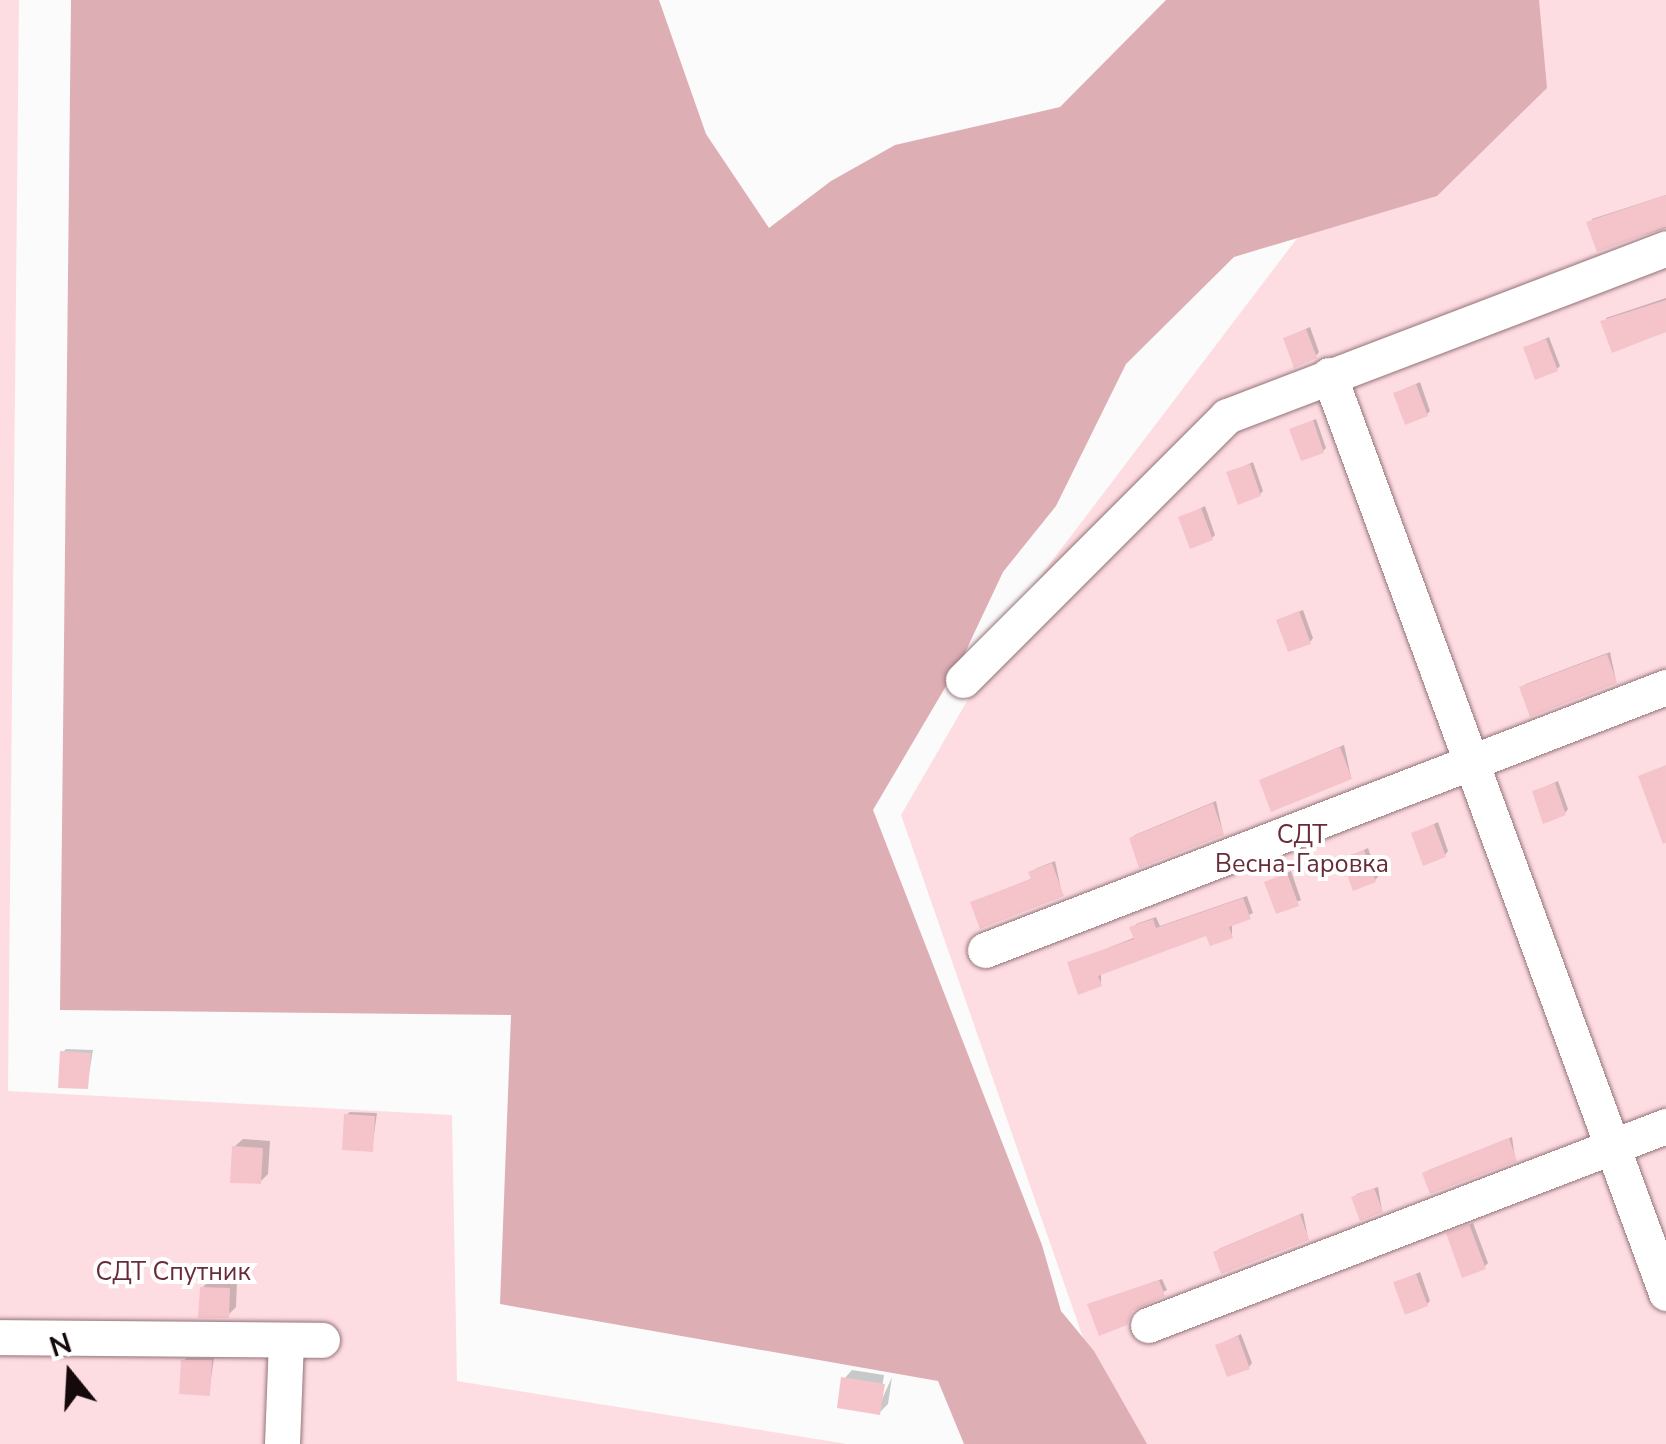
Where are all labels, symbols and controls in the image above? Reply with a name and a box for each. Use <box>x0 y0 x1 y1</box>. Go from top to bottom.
park label: СДТ Весна-Гаровка <box>1215 821 1389 880</box>
park label: СДТ Спутник <box>95 1257 251 1287</box>
north arrow <box>20 1324 120 1424</box>
text: N <box>45 1324 77 1367</box>

